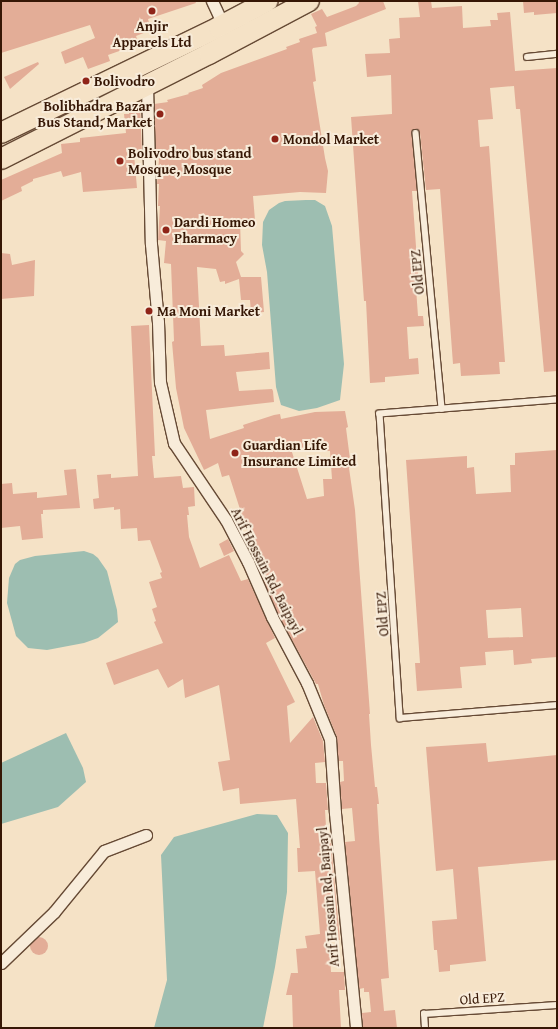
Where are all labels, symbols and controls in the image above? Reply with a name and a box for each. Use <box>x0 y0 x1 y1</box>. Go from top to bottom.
marker: Anjir Apparels Ltd <box>147 6 157 16</box>
place label: Anjir Apparels Ltd <box>112 18 192 50</box>
place label: Bolivodro <box>94 73 155 89</box>
marker: Bolivodro <box>81 76 91 86</box>
place label: Bolibhadra Bazar Bus Stand, Market <box>38 98 152 130</box>
marker: Bolibhadra Bazar Bus Stand, Market <box>155 109 165 119</box>
place label: Mondol Market <box>283 131 379 147</box>
marker: Mondol Market <box>270 134 280 144</box>
place label: Bolivodro bus stand Mosque, Mosque <box>128 145 252 178</box>
marker: Bolivodro bus stand Mosque, Mosque <box>115 156 125 166</box>
place label: Dardi Homeo Pharmacy <box>174 214 256 246</box>
marker: Dardi Homeo Pharmacy <box>161 225 171 235</box>
street label: Old EPZ <box>407 249 427 295</box>
place label: Ma Moni Market <box>157 303 260 319</box>
marker: Ma Moni Market <box>144 306 154 316</box>
place label: Guardian Life Insurance Limited <box>243 437 356 470</box>
marker: Guardian Life Insurance Limited <box>230 448 240 458</box>
street label: Arif Hossain Rd, Baipayl <box>228 505 306 637</box>
street label: Old EPZ <box>372 591 392 637</box>
street label: Arif Hossain Rd, Baipayl <box>314 826 342 968</box>
street label: Old EPZ <box>459 988 505 1008</box>

